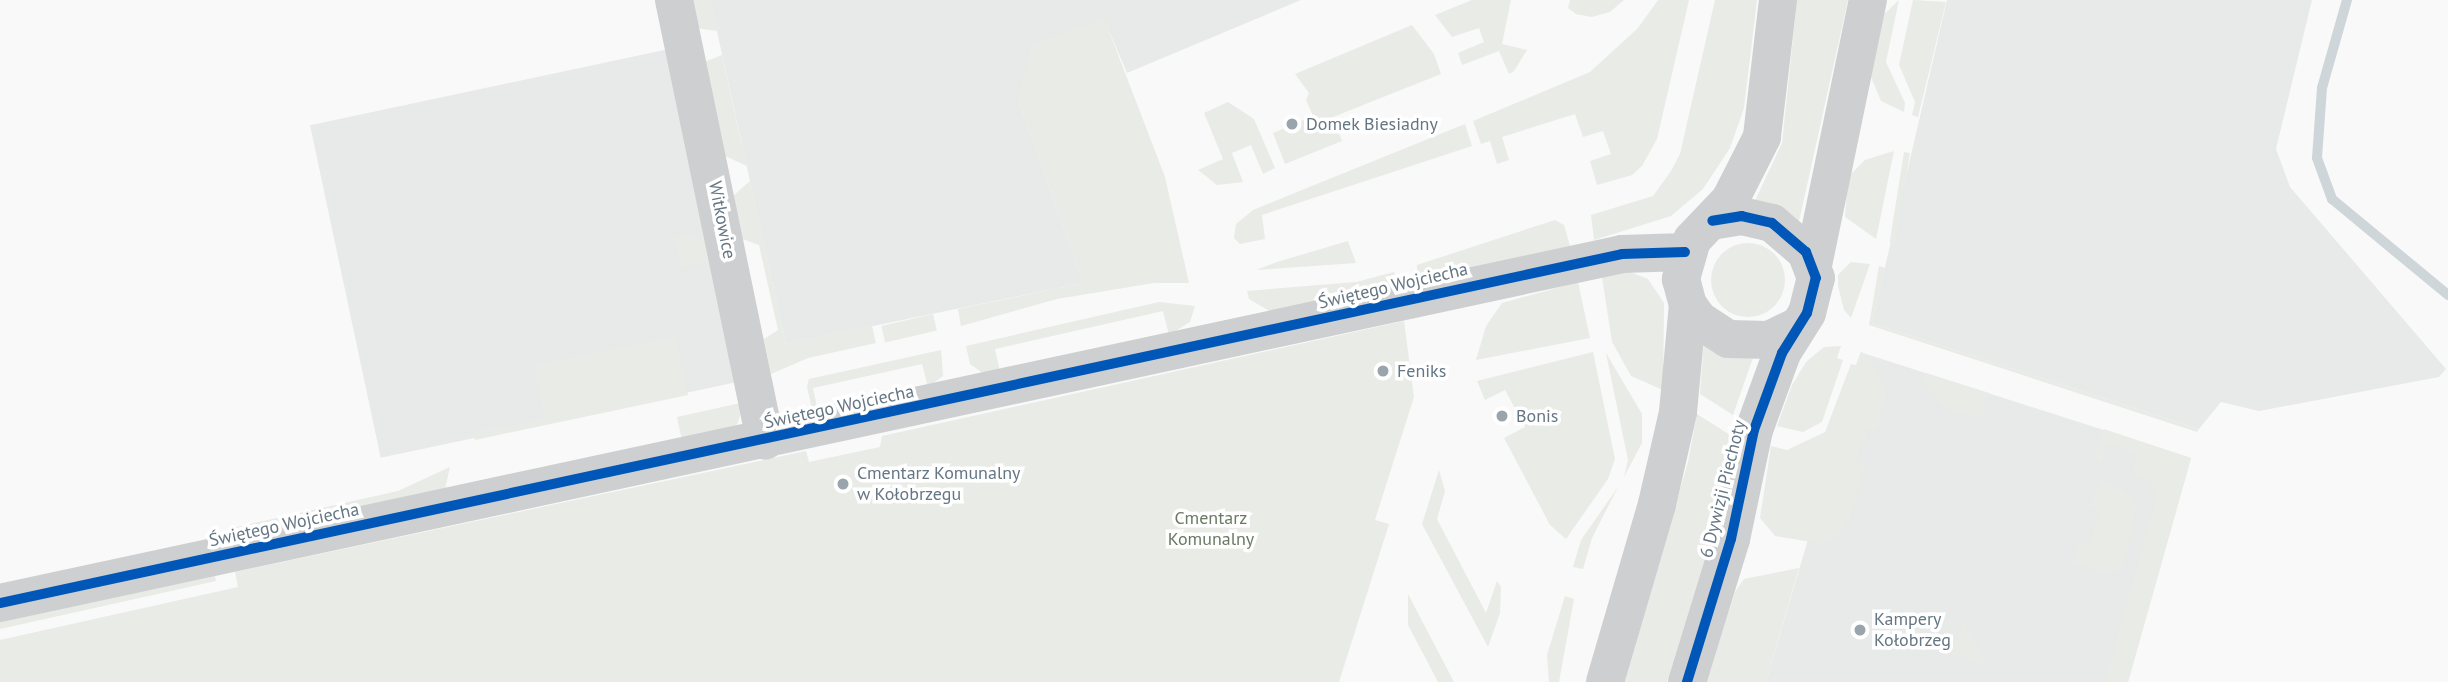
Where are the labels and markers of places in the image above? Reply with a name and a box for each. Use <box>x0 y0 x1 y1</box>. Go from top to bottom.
place label: Domek Biesiadny <box>1306 113 1438 135</box>
marker: Domek Biesiadny <box>1284 116 1300 132</box>
place label: Feniks <box>1397 360 1446 382</box>
marker: Feniks <box>1375 363 1391 379</box>
place label: Bonis <box>1516 405 1558 427</box>
marker: Bonis <box>1494 408 1510 424</box>
place label: Cmentarz Komunalny w Kołobrzegu <box>857 463 1021 505</box>
marker: Cmentarz Komunalny w Kołobrzegu <box>835 476 851 492</box>
place label: Kampery Kołobrzeg <box>1874 609 1951 652</box>
marker: Kampery Kołobrzeg <box>1852 622 1868 638</box>

